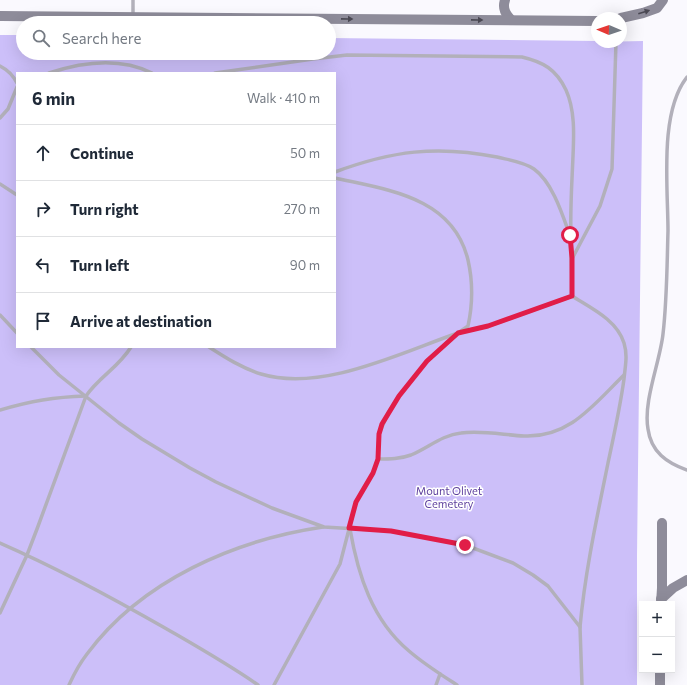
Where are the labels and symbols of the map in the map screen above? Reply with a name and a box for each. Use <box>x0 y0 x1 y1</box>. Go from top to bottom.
one-way arrow <box>638 9 650 15</box>
north arrow <box>591 12 627 48</box>
one-way arrow <box>341 16 354 22</box>
one-way arrow <box>471 17 484 23</box>
route start <box>561 226 579 244</box>
park label: Mount Olivet Cemetery <box>416 484 483 510</box>
route end <box>456 536 474 554</box>

